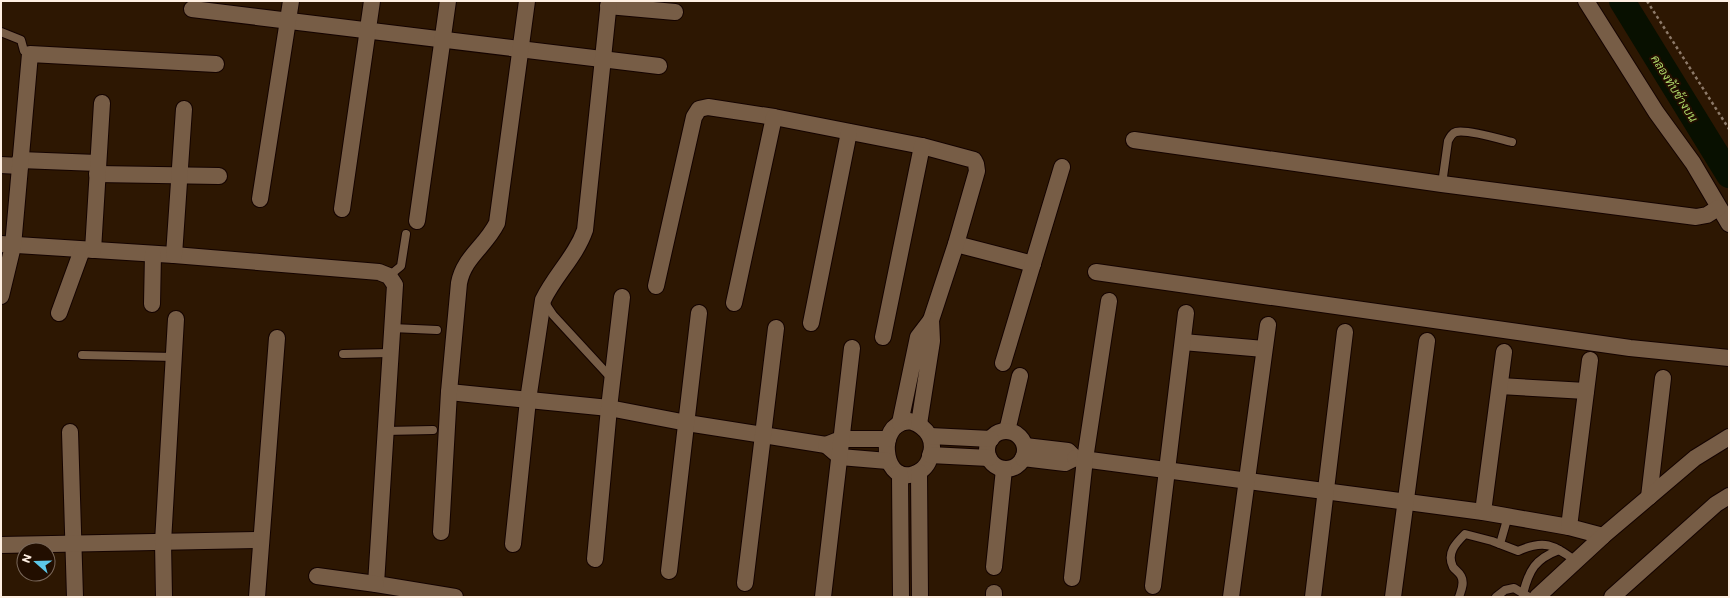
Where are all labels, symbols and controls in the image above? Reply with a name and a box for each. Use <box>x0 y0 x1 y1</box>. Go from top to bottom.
water label: คลองทับช้างบน <box>1649 52 1701 124</box>
north arrow <box>16 542 56 582</box>
text: N <box>19 552 34 565</box>

